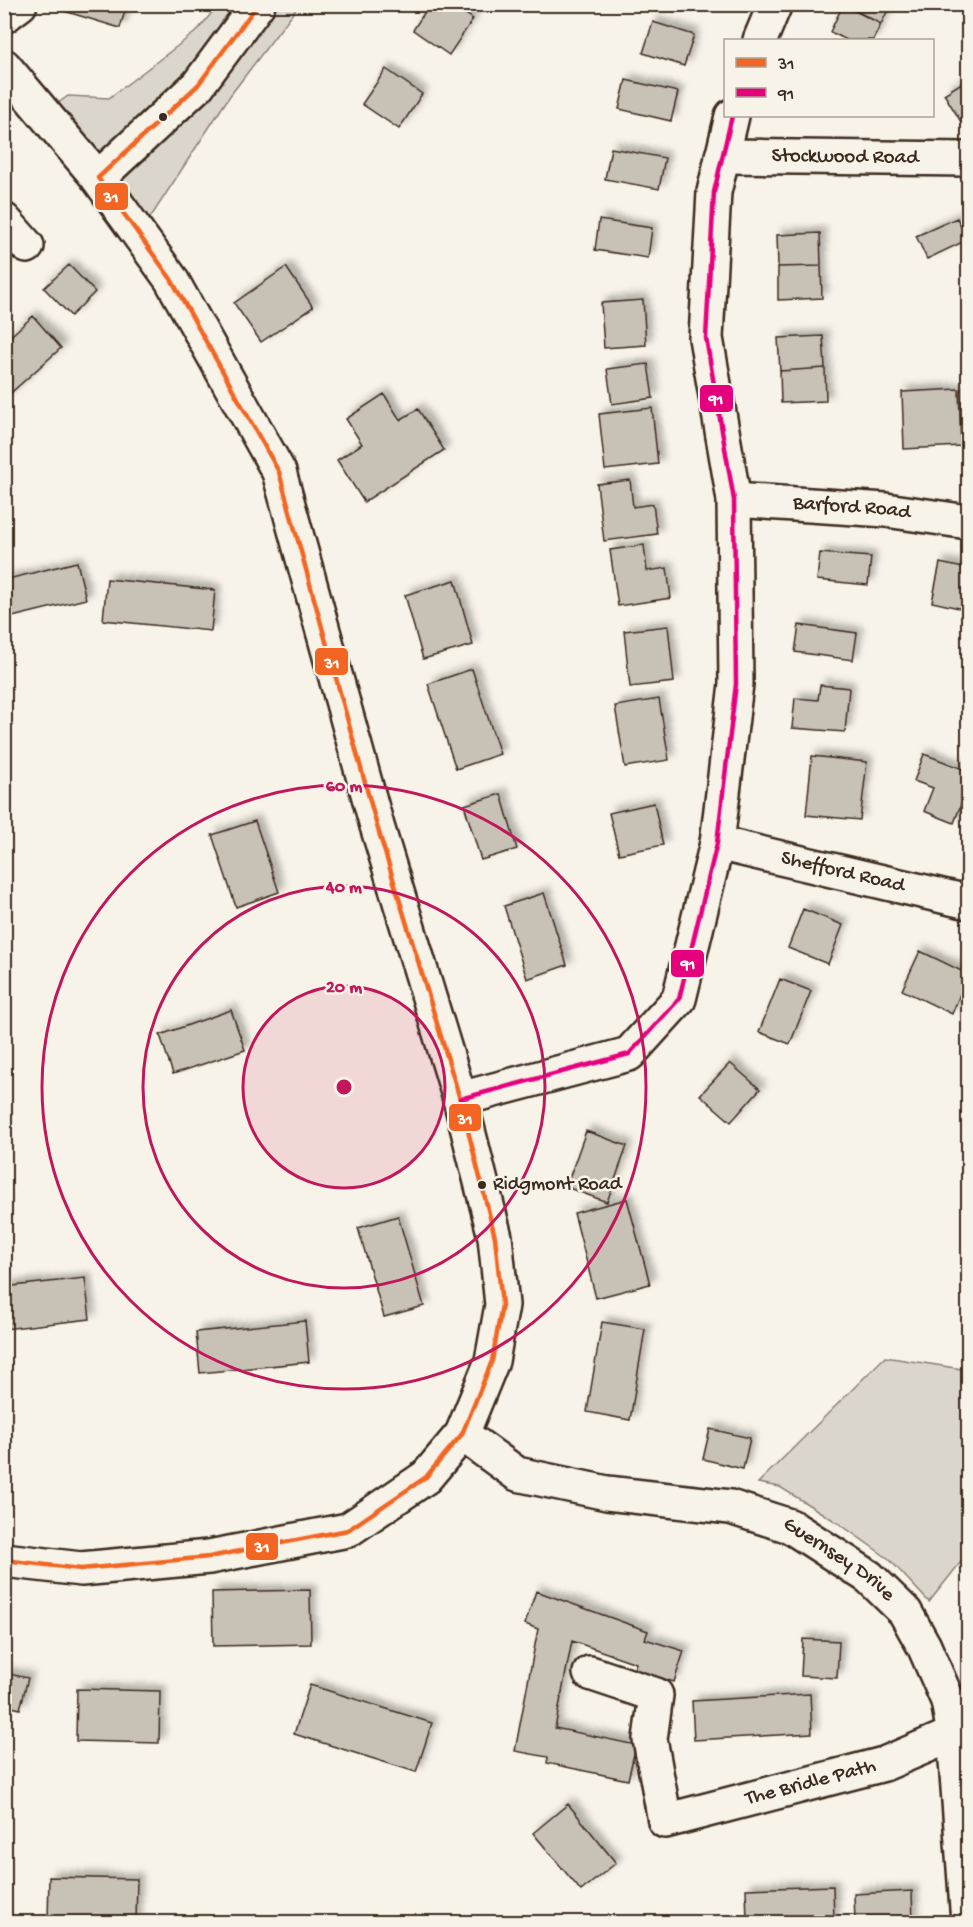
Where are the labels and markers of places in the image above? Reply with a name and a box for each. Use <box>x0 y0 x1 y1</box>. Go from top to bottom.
unlabelled marker <box>157 111 169 123</box>
centre of rings <box>334 1077 354 1097</box>
place label: Ridgmont Road <box>493 1174 624 1197</box>
marker: Ridgmont Road <box>476 1179 488 1191</box>

